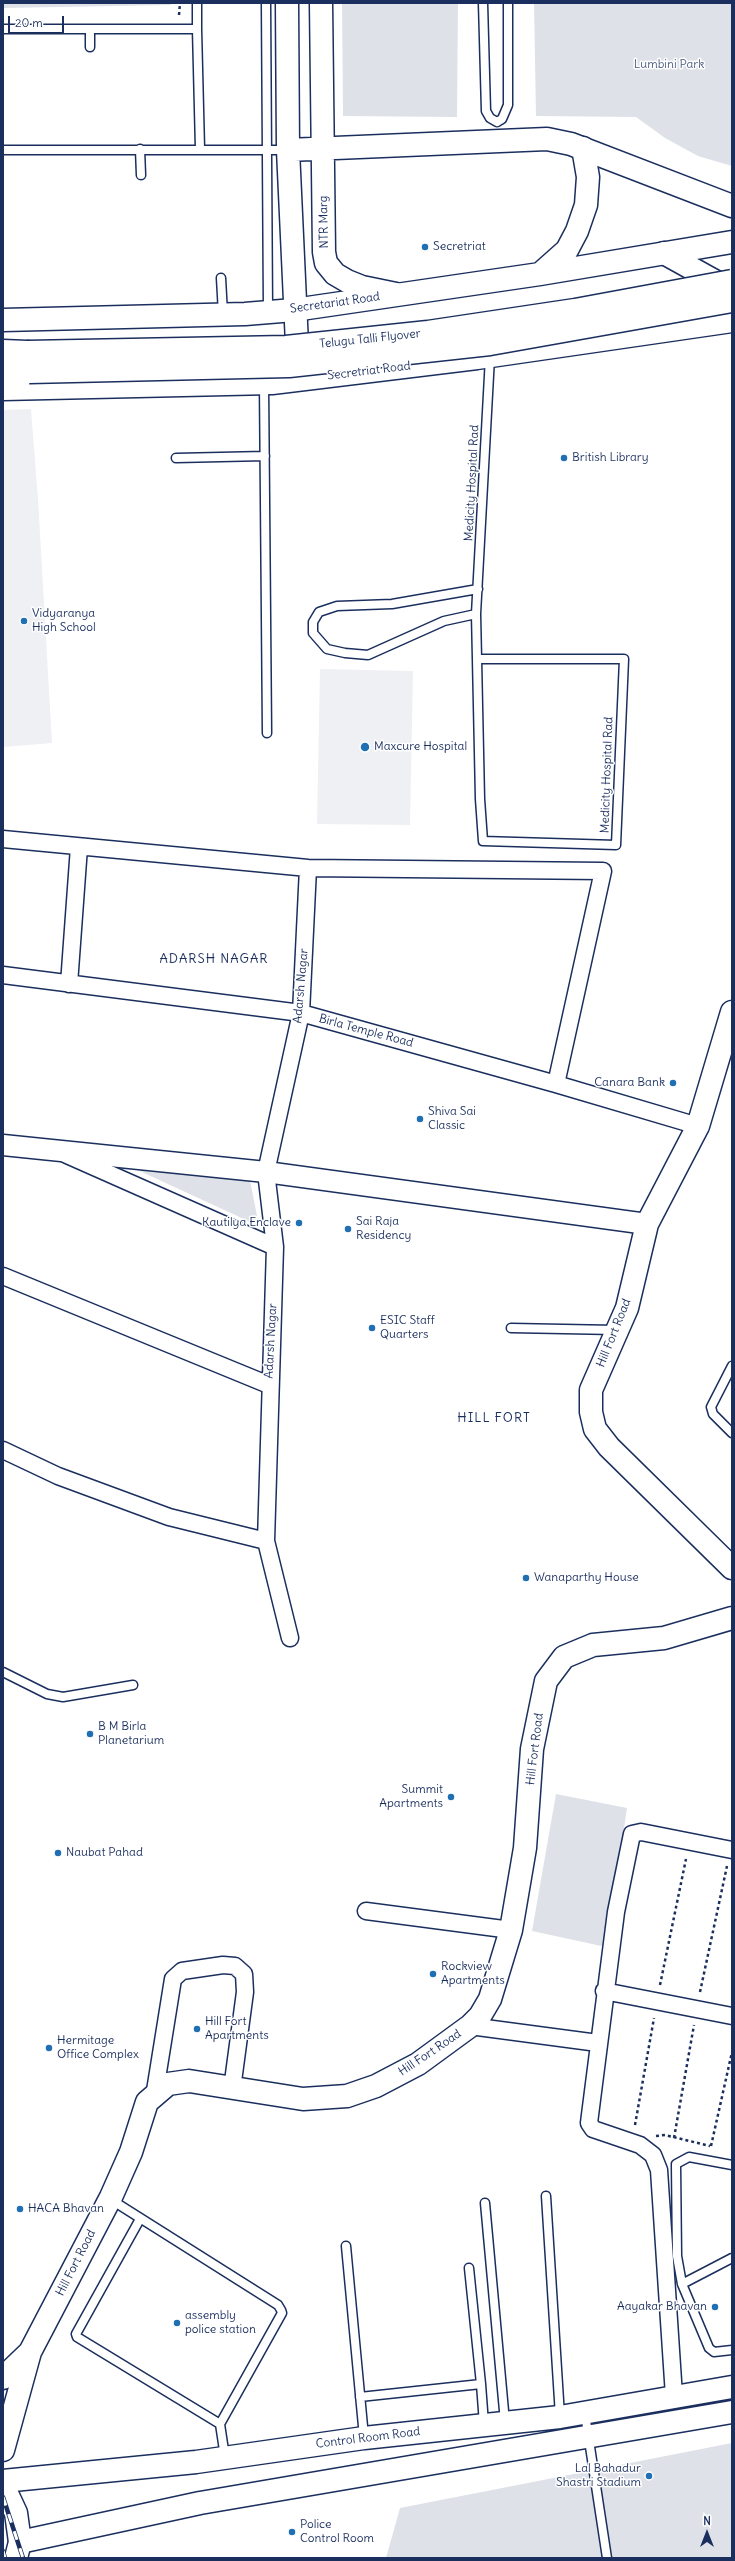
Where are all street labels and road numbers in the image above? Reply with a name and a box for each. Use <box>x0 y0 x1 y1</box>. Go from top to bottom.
street label: NTR Marg <box>316 195 332 249</box>
street label: Secretariat Road <box>289 290 381 316</box>
street label: Telugu Talli Flyover <box>319 327 421 351</box>
street label: Secretriat Road <box>327 359 411 383</box>
street label: Medicity Hospital Rad <box>462 424 482 542</box>
street label: Medicity Hospital Rad <box>598 716 616 834</box>
street label: Adarsh Nagar <box>291 948 311 1024</box>
street label: Birla Temple Road <box>317 1011 415 1051</box>
street label: Hill Fort Road <box>594 1297 634 1369</box>
street label: Adarsh Nagar <box>262 1303 280 1379</box>
street label: Hill Fort Road <box>523 1712 547 1786</box>
street label: Hill Fort Road <box>396 2027 464 2079</box>
street label: Hill Fort Road <box>53 2227 99 2299</box>
street label: Control Room Road <box>315 2424 421 2452</box>

